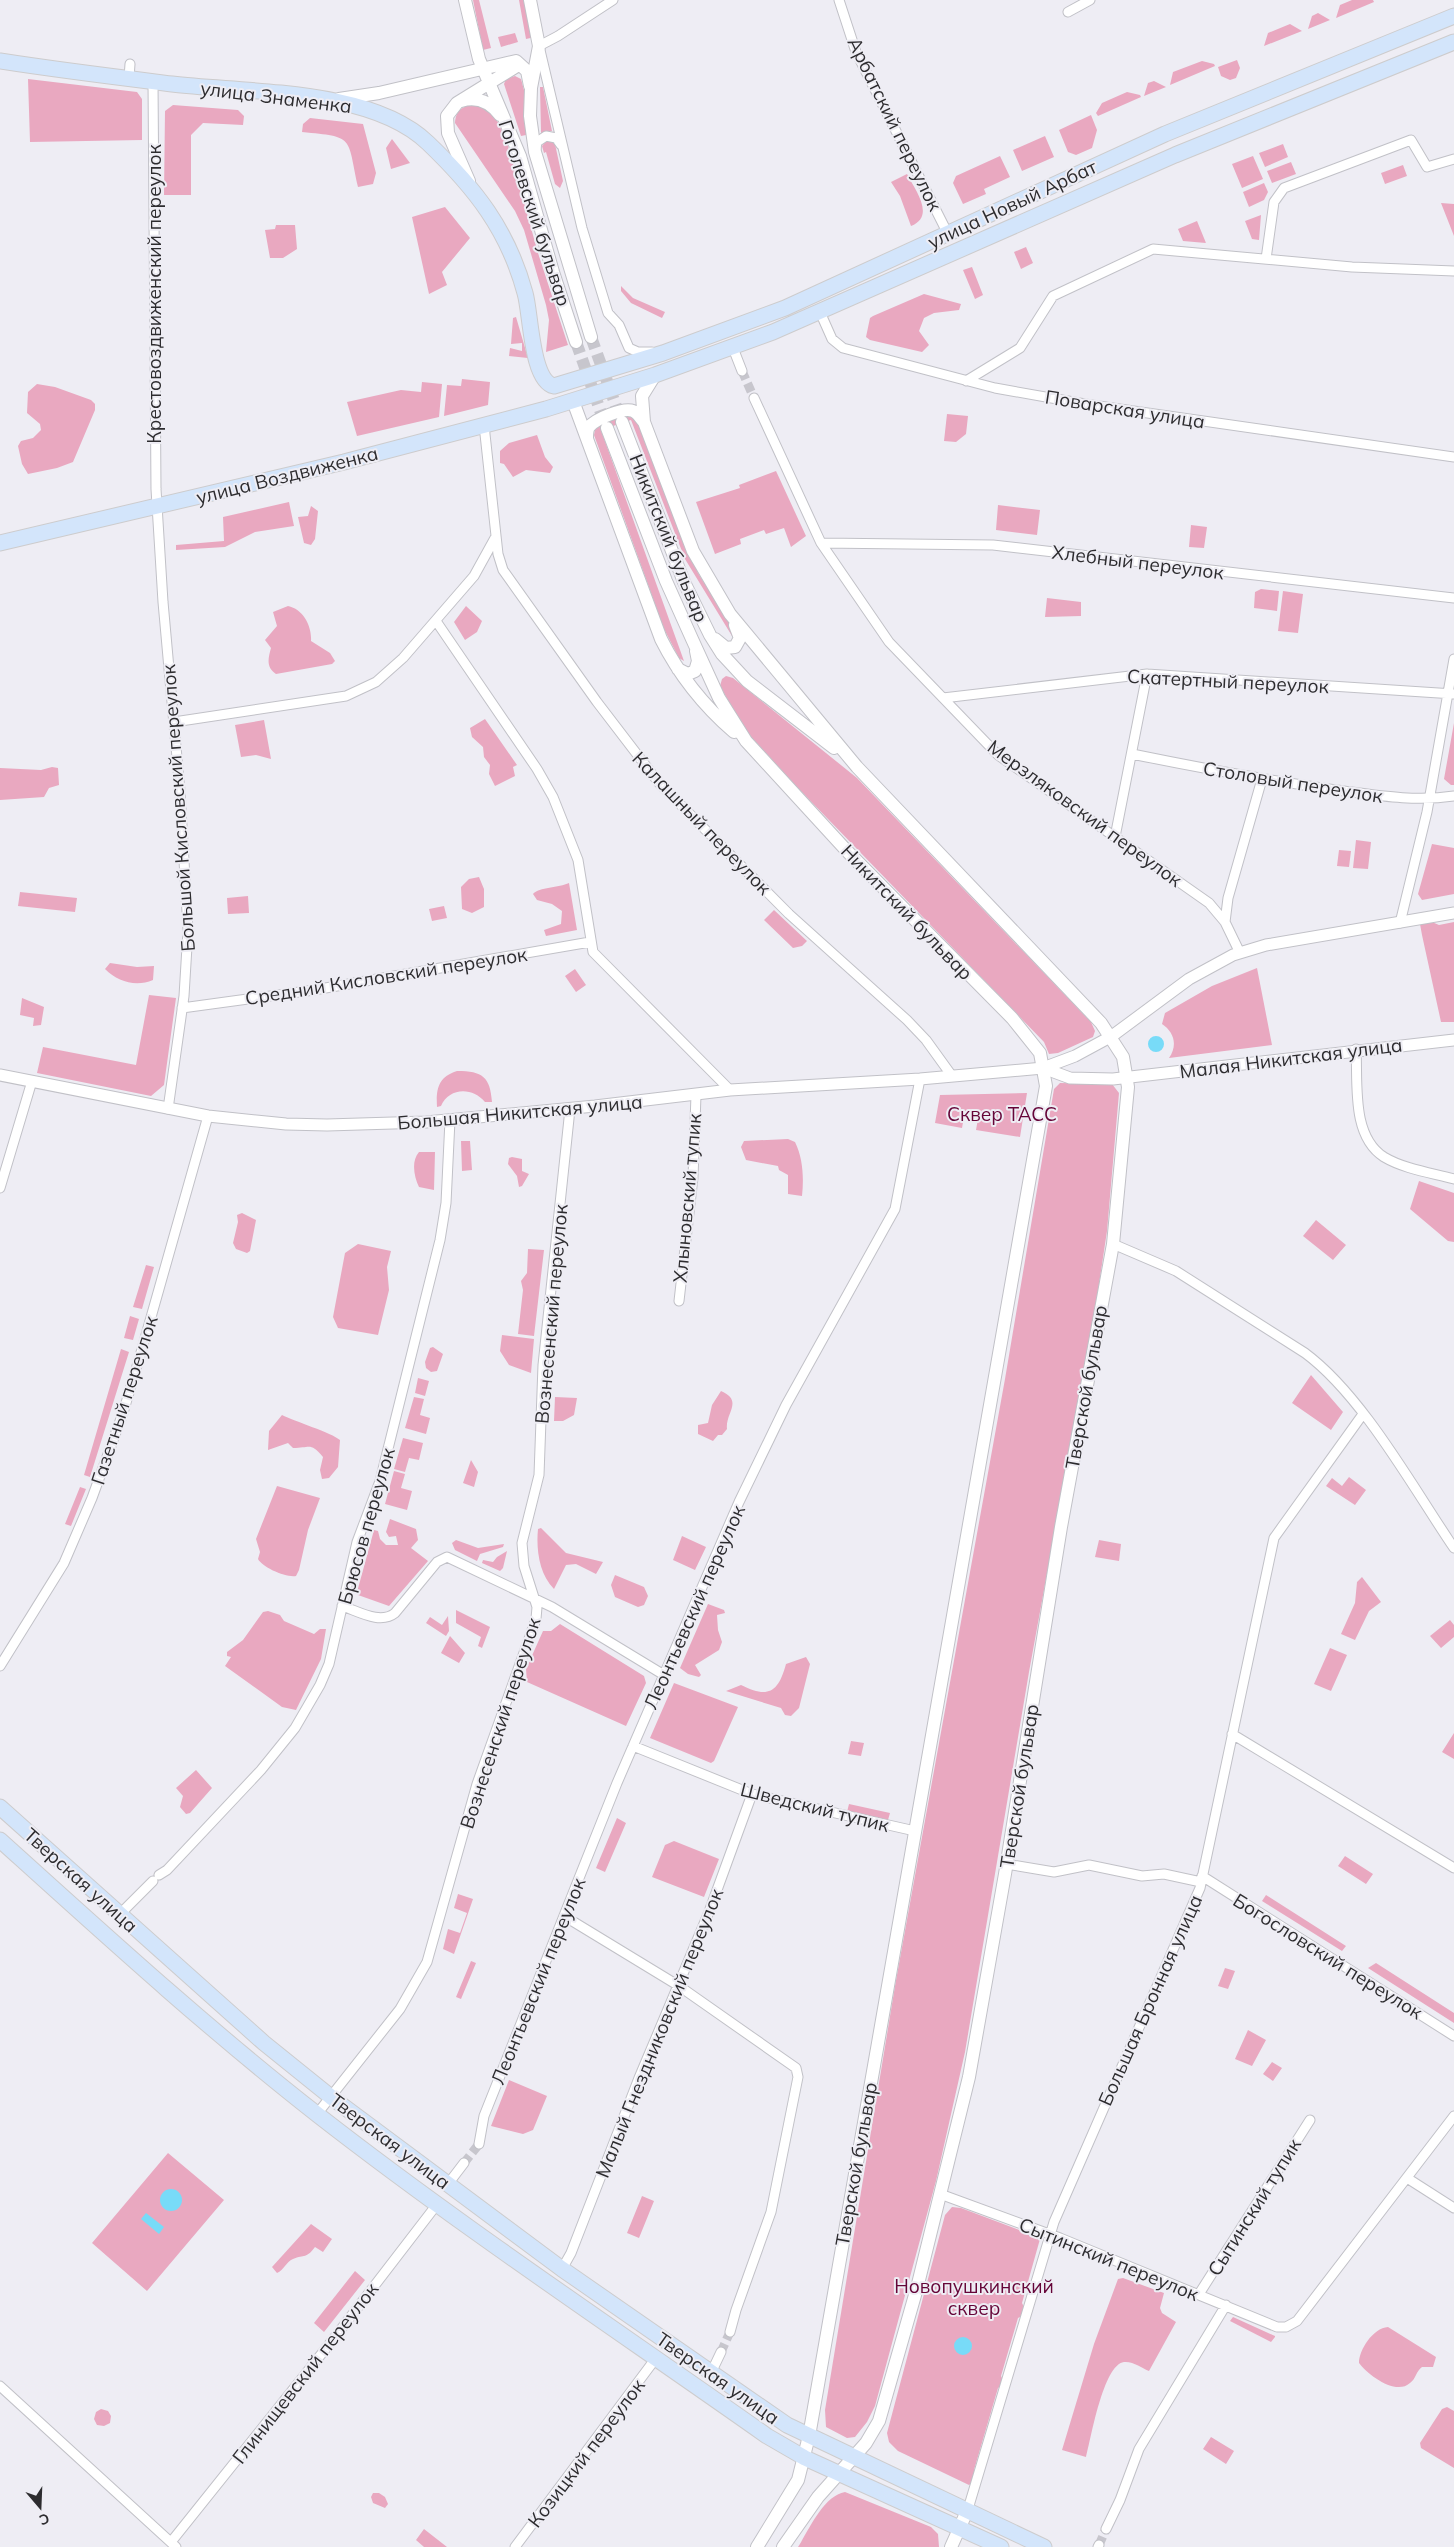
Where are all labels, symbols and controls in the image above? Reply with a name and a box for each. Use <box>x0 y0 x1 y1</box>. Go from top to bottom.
street label: Арбатский переулок <box>843 33 948 215</box>
street label: улица Знаменка <box>199 76 353 118</box>
street label: Гоголевский бульвар <box>494 117 576 309</box>
street label: Крестовоздвиженский переулок <box>142 144 166 444</box>
street label: улица Новый Арбат <box>924 154 1101 254</box>
street label: Поварская улица <box>1043 385 1207 433</box>
street label: улица Воздвиженка <box>194 441 380 509</box>
street label: Никитский бульвар <box>624 450 714 626</box>
street label: Хлебный переулок <box>1051 540 1226 585</box>
street label: Большой Кисловский переулок <box>156 663 200 952</box>
street label: Скатертный переулок <box>1127 664 1330 698</box>
street label: Мерзляковский переулок <box>983 734 1188 892</box>
street label: Калашный переулок <box>627 746 777 900</box>
street label: Столовый переулок <box>1201 756 1385 808</box>
street label: Никитский бульвар <box>836 839 978 985</box>
street label: Средний Кисловский переулок <box>243 942 529 1010</box>
street label: Малая Никитская улица <box>1178 1032 1404 1084</box>
street label: Большая Никитская улица <box>396 1089 644 1135</box>
park label: Сквер ТАСС <box>947 1102 1057 1126</box>
street label: Хлыновский тупик <box>668 1112 706 1284</box>
street label: Вознесенский переулок <box>529 1202 573 1425</box>
street label: Тверской бульвар <box>1060 1303 1112 1471</box>
street label: Газетный переулок <box>85 1312 163 1487</box>
street label: Брюсов переулок <box>332 1444 400 1607</box>
street label: Леонтьевский переулок <box>638 1500 750 1713</box>
street label: Вознесенский переулок <box>455 1614 546 1831</box>
street label: Тверской бульвар <box>994 1702 1044 1870</box>
street label: Шведский тупик <box>738 1777 893 1837</box>
street label: Тверская улица <box>19 1823 143 1937</box>
street label: Леонтьевский переулок <box>485 1873 591 2088</box>
street label: Малый Гнездниковский переулок <box>590 1884 728 2181</box>
street label: Богословский переулок <box>1229 1888 1428 2025</box>
street label: Большая Бронная улица <box>1093 1891 1207 2109</box>
street label: Тверской бульвар <box>830 2080 882 2248</box>
street label: Тверская улица <box>325 2088 455 2194</box>
street label: Сытинский тупик <box>1202 2133 1306 2280</box>
street label: Сытинский переулок <box>1016 2212 1203 2306</box>
park label: Новопушкинский сквер <box>894 2274 1054 2320</box>
street label: Глинищевский переулок <box>227 2277 384 2468</box>
street label: Тверская улица <box>652 2327 784 2429</box>
street label: Козицкий переулок <box>522 2373 650 2532</box>
north arrow <box>15 2482 65 2532</box>
text: С <box>37 2509 52 2529</box>

